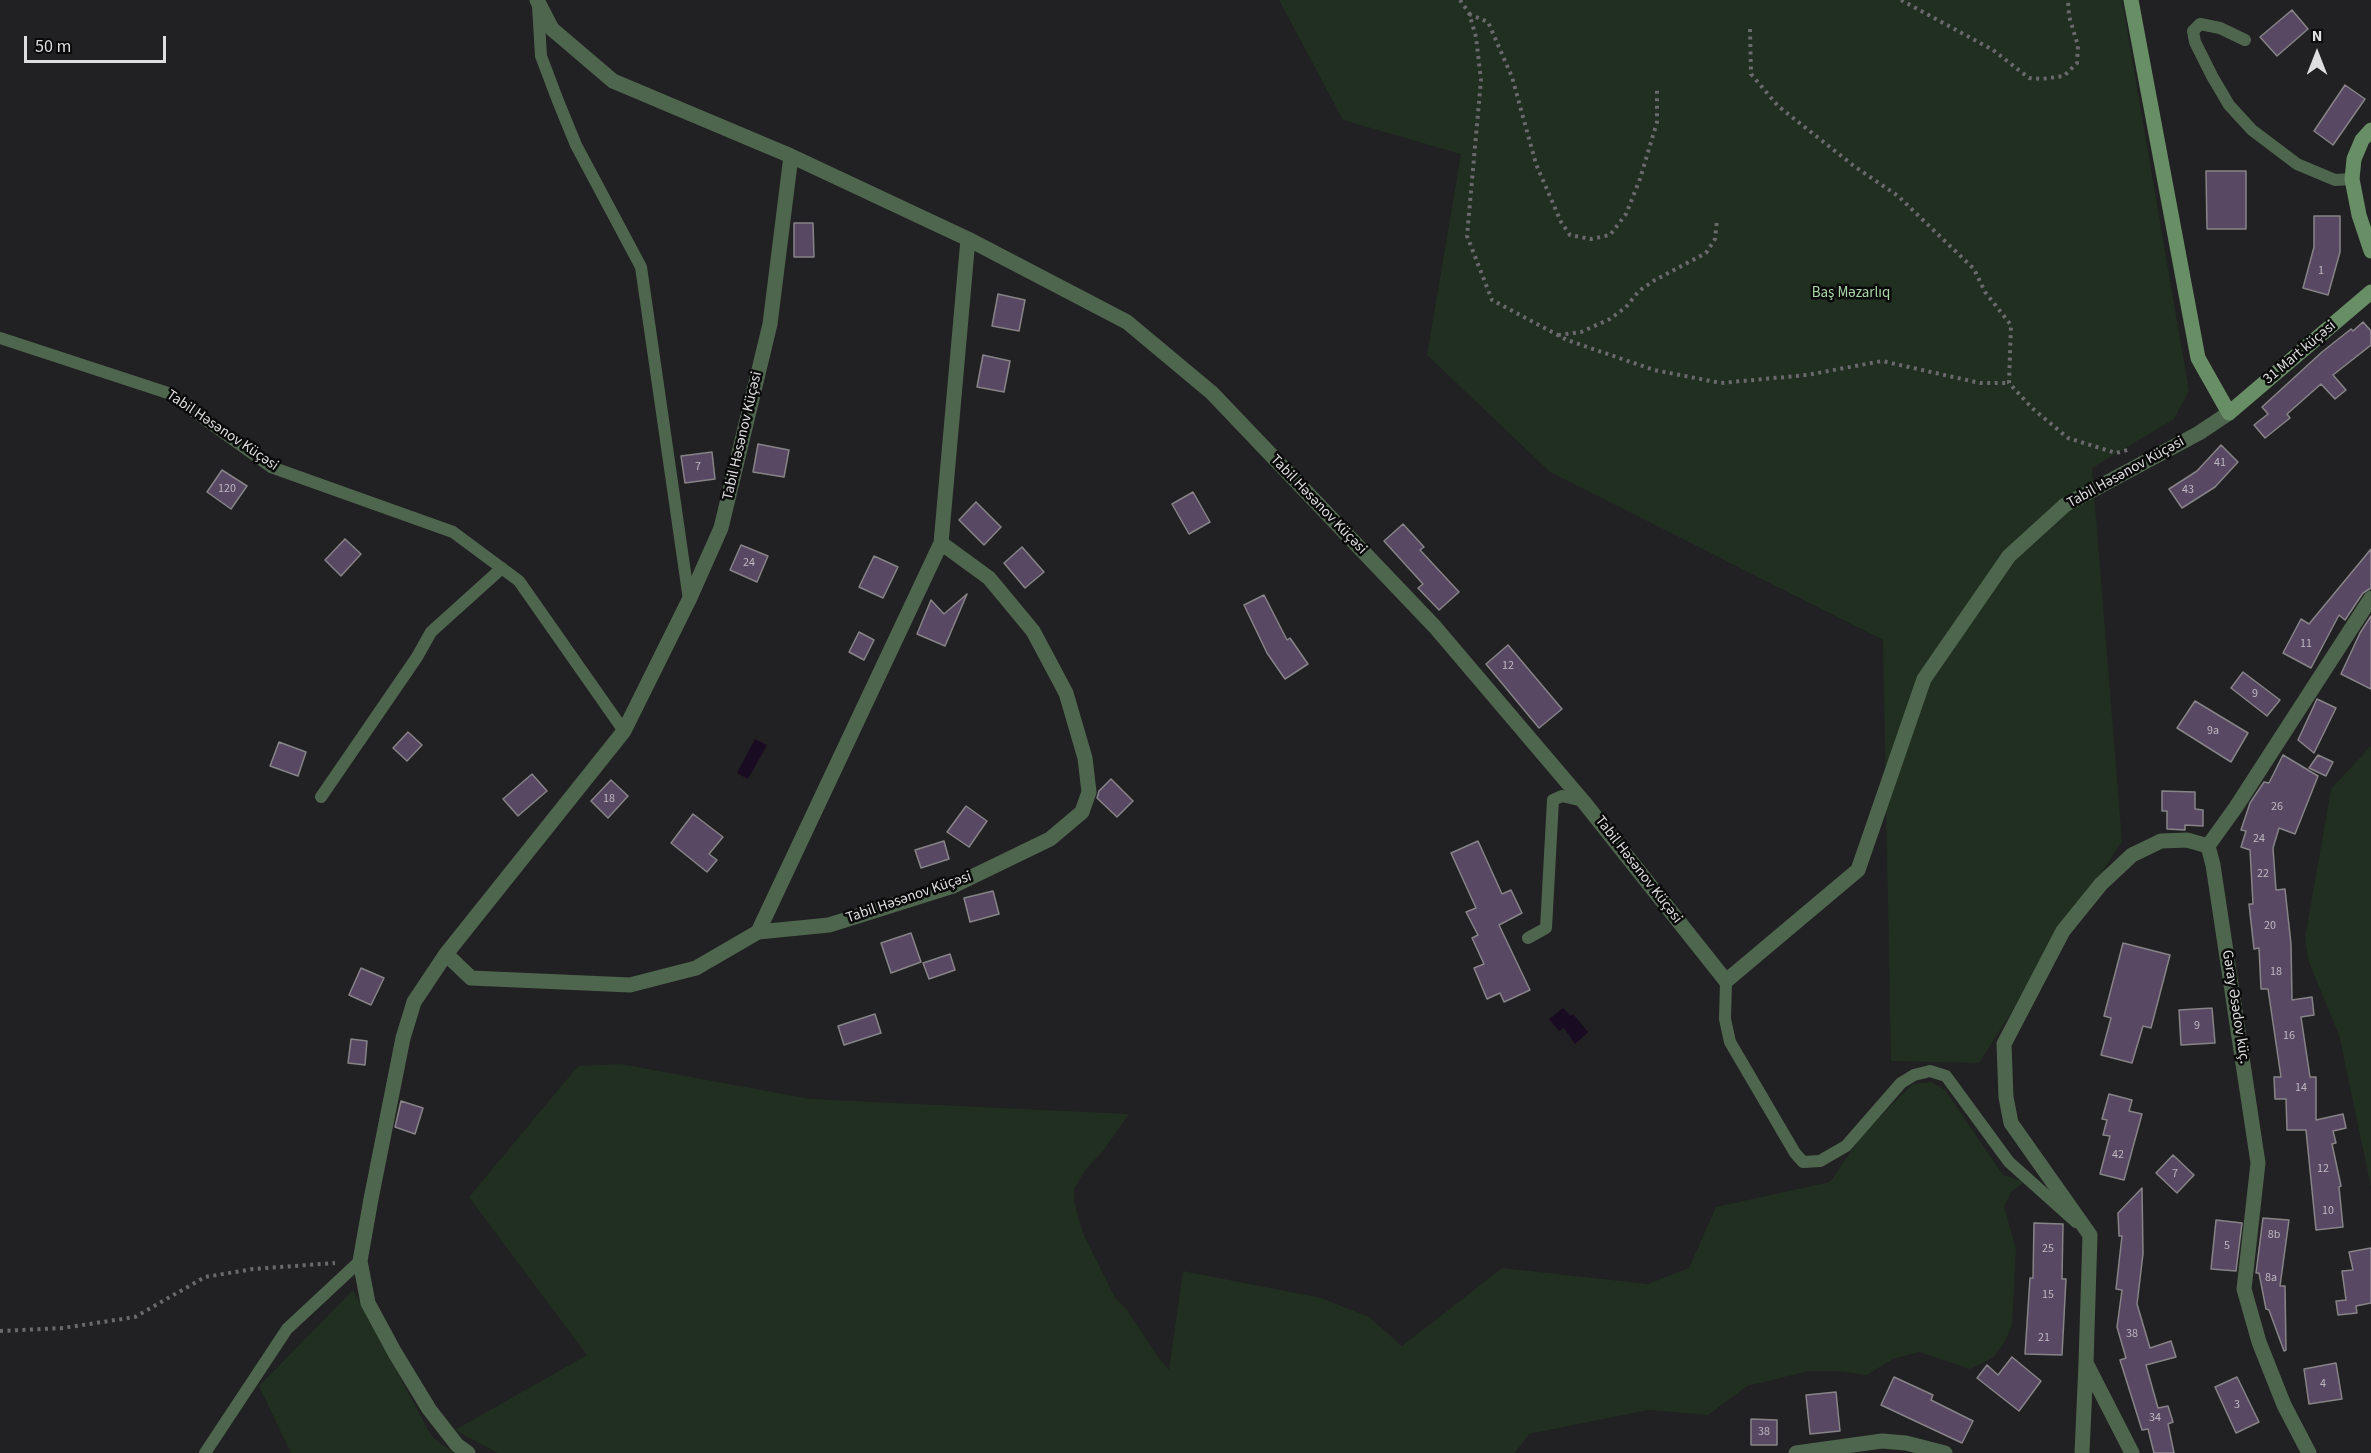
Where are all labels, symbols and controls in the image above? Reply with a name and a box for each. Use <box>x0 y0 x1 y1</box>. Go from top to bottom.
scale bar <box>27 24 170 62</box>
north arrow <box>2287 24 2347 84</box>
text: N <box>2312 25 2322 47</box>
text: 50 m <box>35 34 71 59</box>
house number: 1 <box>2318 264 2324 278</box>
park label: Baş Məzarlıq <box>1812 285 1890 303</box>
street label: 31 Mart küçəsi <box>2260 317 2340 389</box>
street label: Tabil Həsənov Küçəsi <box>719 370 767 502</box>
street label: Tabil Həsənov Küçəsi <box>163 387 281 475</box>
street label: Tabil Həsənov Küçəsi <box>2064 433 2188 513</box>
street label: Tabil Həsənov Küçəsi <box>1266 451 1370 559</box>
house number: 41 <box>2214 456 2226 470</box>
house number: 7 <box>695 460 701 474</box>
house number: 120 <box>218 482 236 496</box>
house number: 43 <box>2182 483 2194 497</box>
house number: 24 <box>743 556 755 570</box>
house number: 11 <box>2300 637 2312 651</box>
house number: 12 <box>1502 659 1514 673</box>
house number: 9 <box>2252 687 2258 701</box>
house number: 9а <box>2207 724 2219 738</box>
house number: 18 <box>603 792 615 806</box>
house number: 26 <box>2271 800 2283 814</box>
street label: Tabil Həsənov Küçəsi <box>1590 813 1686 927</box>
house number: 24 <box>2253 832 2265 846</box>
house number: 22 <box>2257 867 2269 881</box>
street label: Tabil Həsənov Küçəsi <box>844 868 974 928</box>
house number: 20 <box>2264 919 2276 933</box>
street label: Gəray Əsədov küç. <box>2217 949 2253 1065</box>
house number: 18 <box>2270 965 2282 979</box>
house number: 9 <box>2194 1019 2200 1033</box>
house number: 16 <box>2283 1029 2295 1043</box>
house number: 14 <box>2295 1081 2307 1095</box>
house number: 42 <box>2112 1148 2124 1162</box>
house number: 12 <box>2317 1162 2329 1176</box>
house number: 7 <box>2172 1167 2178 1181</box>
house number: 10 <box>2322 1204 2334 1218</box>
house number: 8b <box>2268 1228 2280 1242</box>
house number: 5 <box>2224 1239 2230 1253</box>
house number: 25 <box>2042 1242 2054 1256</box>
house number: 8a <box>2265 1271 2277 1285</box>
house number: 15 <box>2042 1288 2054 1302</box>
house number: 38 <box>2126 1327 2138 1341</box>
house number: 21 <box>2038 1331 2050 1345</box>
house number: 4 <box>2320 1377 2326 1391</box>
house number: 3 <box>2234 1398 2240 1412</box>
house number: 34 <box>2149 1411 2161 1425</box>
house number: 38 <box>1758 1425 1770 1439</box>

